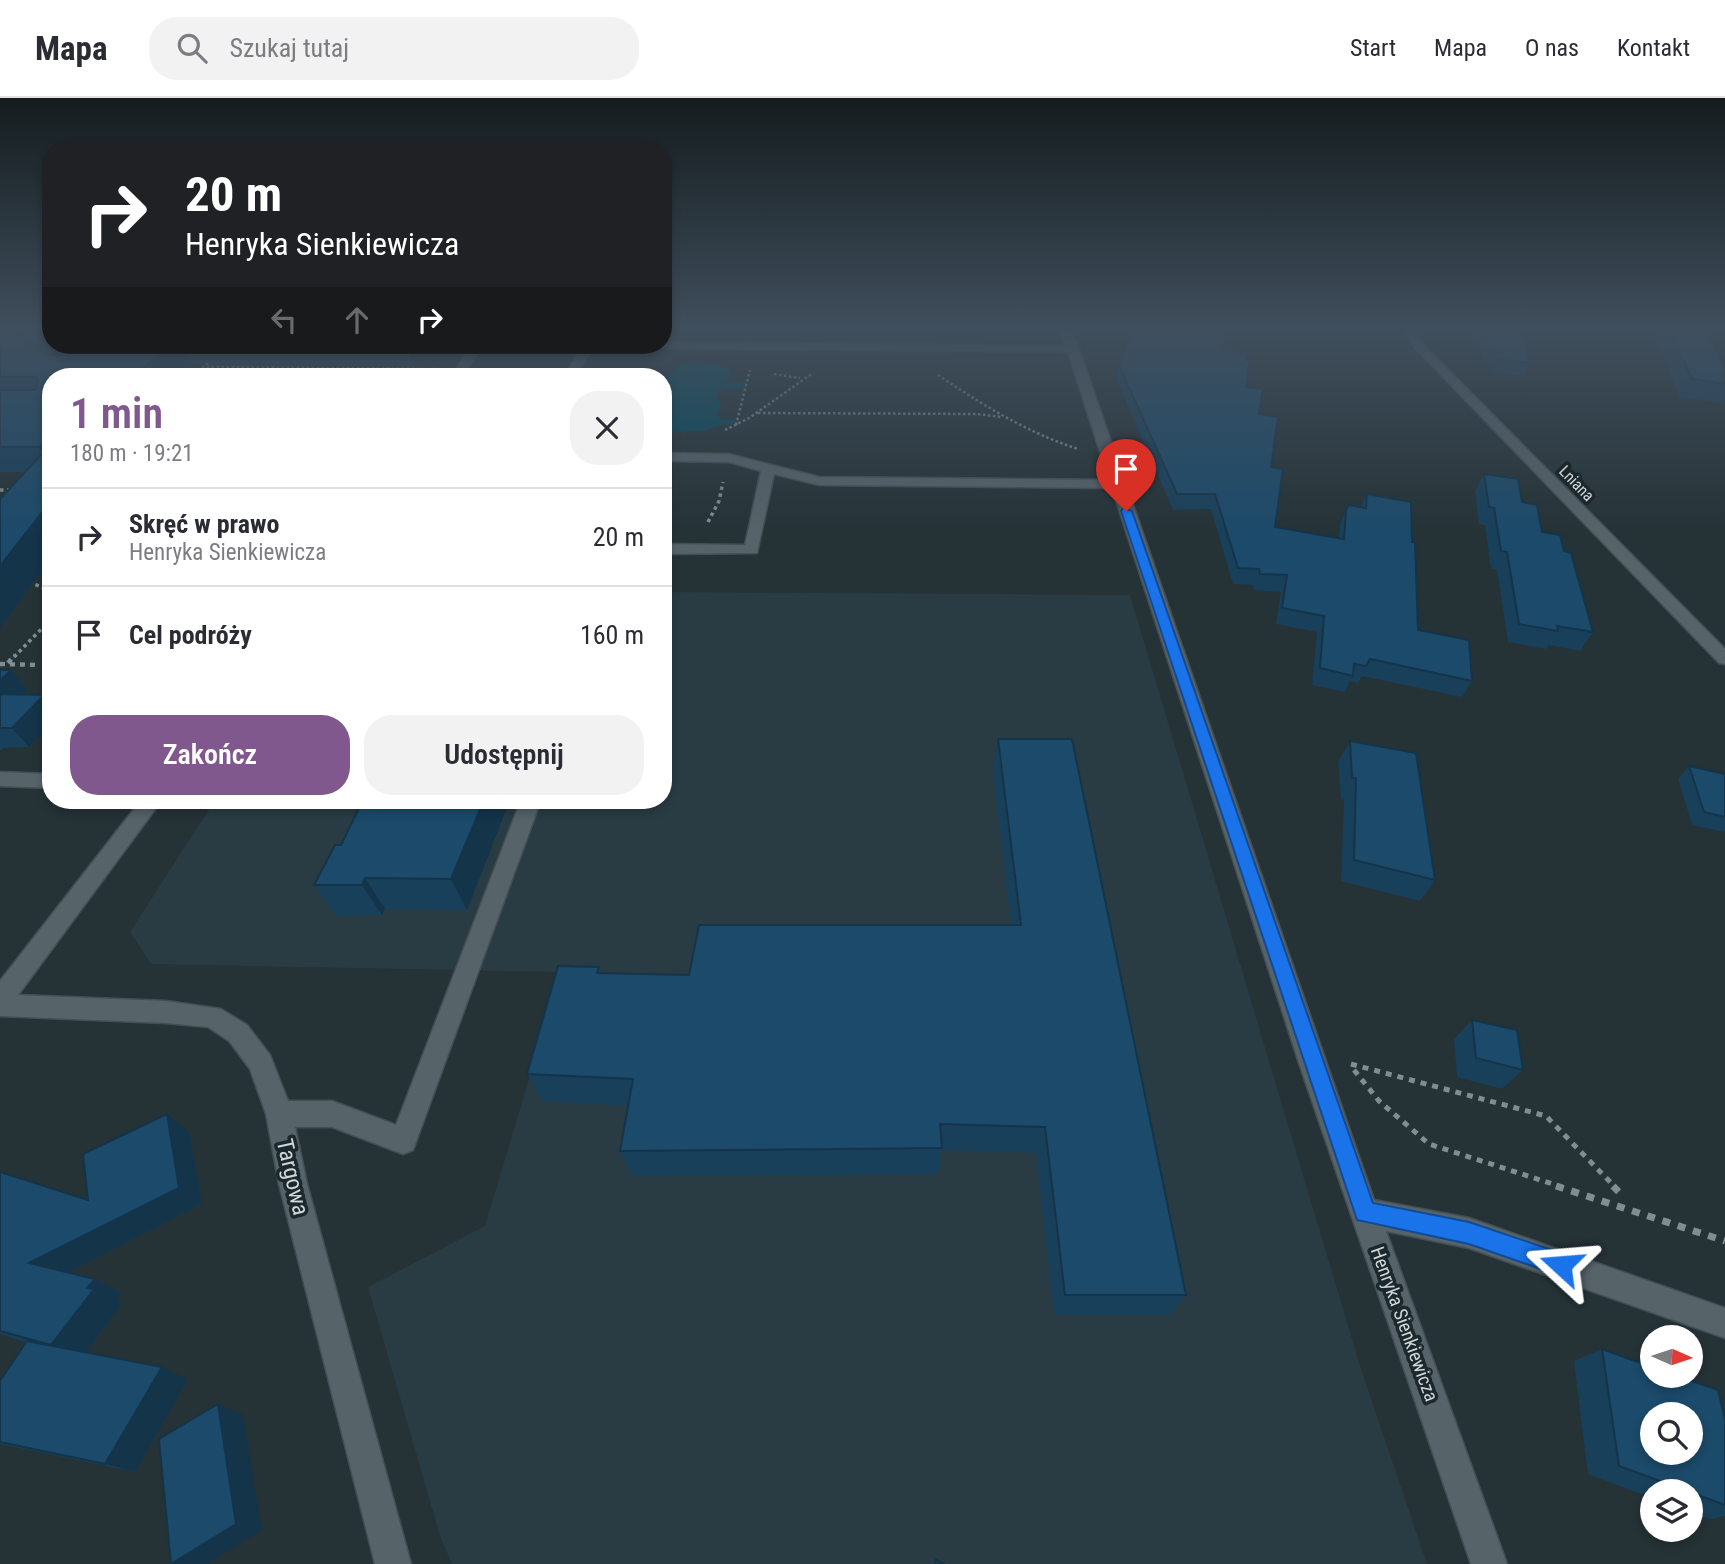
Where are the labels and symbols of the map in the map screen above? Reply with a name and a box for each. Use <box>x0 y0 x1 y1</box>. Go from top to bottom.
pin <box>1096 439 1156 511</box>
street label: Lniana <box>1555 462 1598 505</box>
street label: Targowa <box>271 1136 314 1218</box>
position arrow <box>1524 1228 1598 1302</box>
street label: Henryka Sienkiewicza <box>1366 1244 1443 1405</box>
north arrow <box>1640 1325 1703 1388</box>

